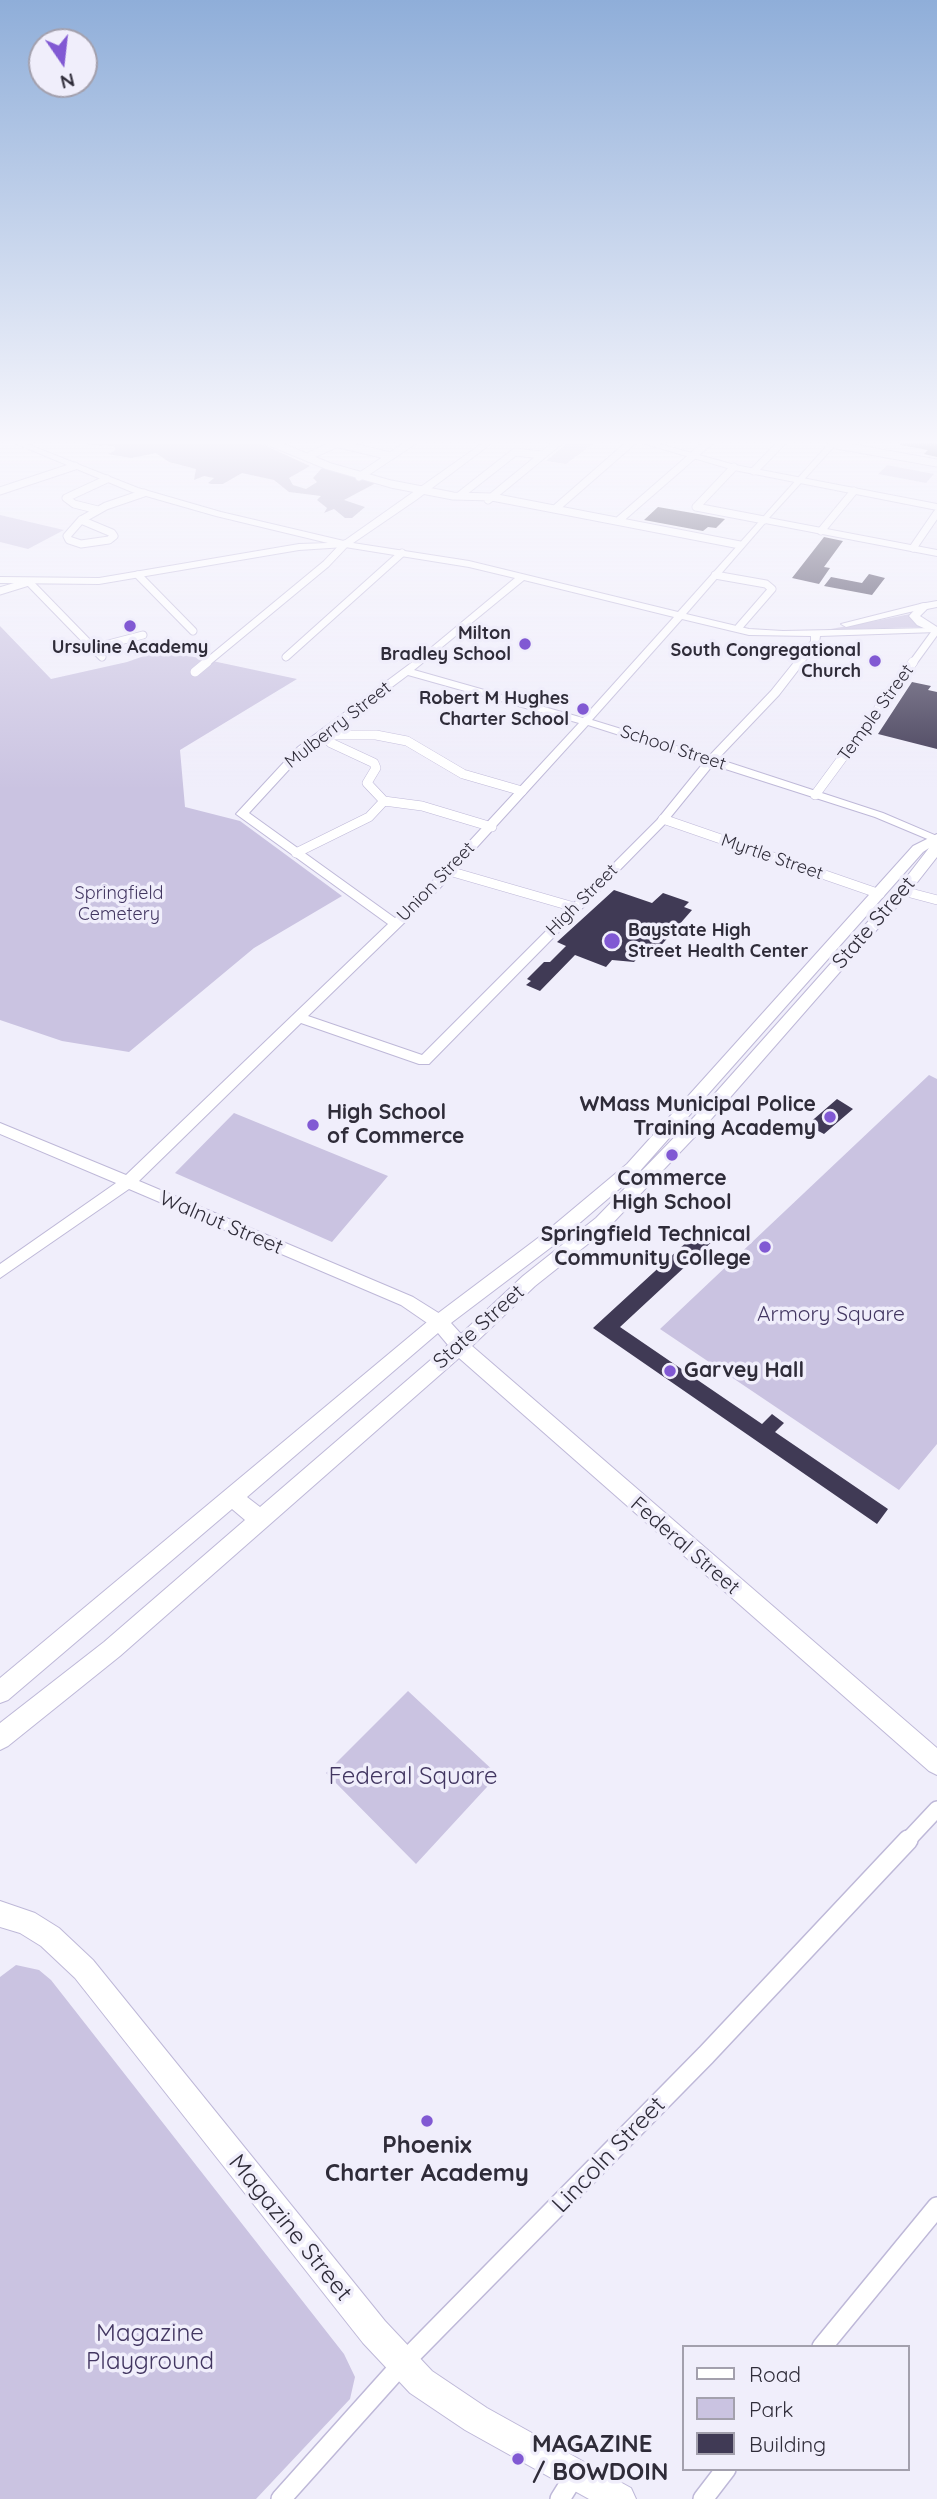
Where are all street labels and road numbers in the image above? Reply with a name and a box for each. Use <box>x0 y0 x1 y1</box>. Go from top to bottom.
street label: Temple Street <box>834 660 918 766</box>
street label: Mulberry Street <box>281 677 395 773</box>
street label: School Street <box>618 721 728 775</box>
street label: Myrtle Street <box>718 829 826 885</box>
street label: Union Street <box>393 838 479 926</box>
street label: High Street <box>542 860 622 940</box>
street label: State Street <box>827 872 921 974</box>
street label: Walnut Street <box>155 1186 287 1260</box>
street label: State Street <box>428 1280 530 1374</box>
street label: Federal Street <box>625 1492 745 1600</box>
street label: Lincoln Street <box>546 2091 672 2219</box>
street label: Magazine Street <box>222 2149 358 2307</box>

